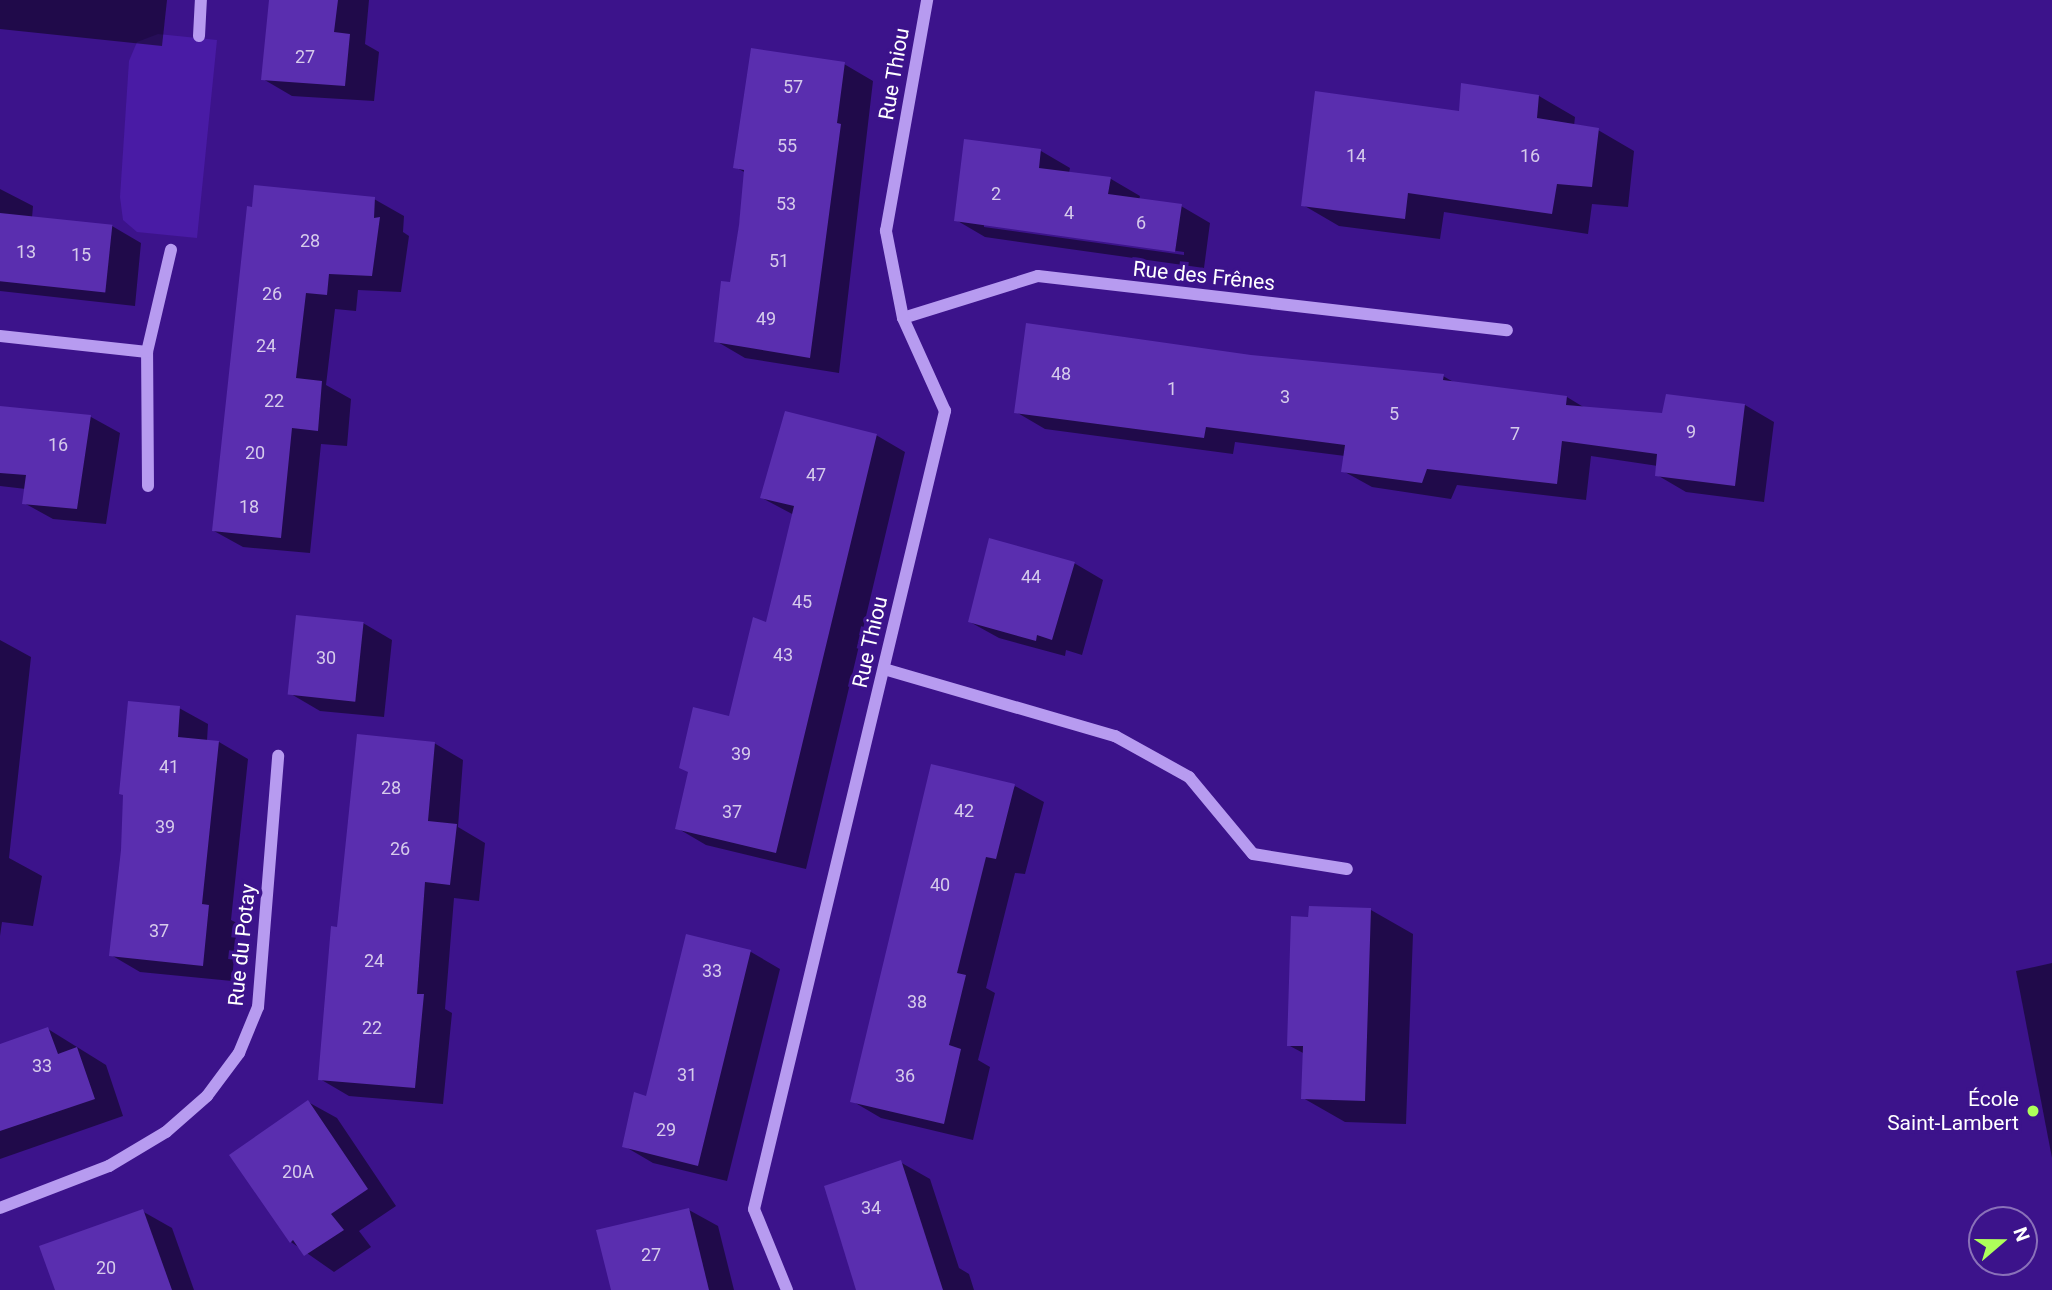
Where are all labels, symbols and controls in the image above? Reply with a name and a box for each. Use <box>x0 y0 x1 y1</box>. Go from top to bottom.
street label: Rue Thiou <box>873 26 915 122</box>
house number: 27 <box>295 46 315 68</box>
house number: 57 <box>783 76 803 98</box>
house number: 55 <box>777 135 797 157</box>
house number: 14 <box>1346 145 1366 167</box>
house number: 16 <box>1520 145 1540 167</box>
house number: 2 <box>991 183 1001 205</box>
house number: 53 <box>776 193 796 215</box>
house number: 4 <box>1064 202 1074 224</box>
house number: 6 <box>1136 212 1146 234</box>
house number: 28 <box>300 230 320 252</box>
house number: 13 <box>16 241 36 263</box>
house number: 15 <box>71 244 91 266</box>
house number: 51 <box>769 250 789 272</box>
street label: Rue des Frênes <box>1132 256 1276 296</box>
house number: 26 <box>262 283 282 305</box>
house number: 49 <box>756 308 776 330</box>
house number: 24 <box>256 335 276 357</box>
house number: 48 <box>1051 363 1071 385</box>
house number: 1 <box>1167 378 1177 400</box>
house number: 3 <box>1280 386 1290 408</box>
house number: 22 <box>264 390 284 412</box>
house number: 5 <box>1389 403 1399 425</box>
house number: 9 <box>1686 421 1696 443</box>
house number: 7 <box>1510 423 1520 445</box>
house number: 16 <box>48 434 68 456</box>
house number: 20 <box>245 442 265 464</box>
house number: 47 <box>806 464 826 486</box>
house number: 18 <box>239 496 259 518</box>
house number: 44 <box>1021 566 1041 588</box>
house number: 45 <box>792 591 812 613</box>
street label: Rue Thiou <box>847 594 893 690</box>
house number: 43 <box>773 644 793 666</box>
house number: 30 <box>316 647 336 669</box>
house number: 39 <box>731 743 751 765</box>
house number: 41 <box>159 756 179 778</box>
house number: 28 <box>381 777 401 799</box>
house number: 42 <box>954 800 974 822</box>
house number: 37 <box>722 801 742 823</box>
house number: 39 <box>155 816 175 838</box>
house number: 26 <box>390 838 410 860</box>
house number: 40 <box>930 874 950 896</box>
street label: Rue du Potay <box>223 883 261 1007</box>
house number: 37 <box>149 920 169 942</box>
house number: 24 <box>364 950 384 972</box>
house number: 33 <box>702 960 722 982</box>
house number: 38 <box>907 991 927 1013</box>
house number: 22 <box>362 1017 382 1039</box>
house number: 33 <box>32 1055 52 1077</box>
house number: 31 <box>677 1064 697 1086</box>
house number: 36 <box>895 1065 915 1087</box>
place label: École Saint-Lambert <box>1887 1086 2019 1136</box>
marker: École Saint-Lambert <box>2025 1103 2041 1119</box>
house number: 29 <box>656 1119 676 1141</box>
house number: 20A <box>282 1161 314 1183</box>
house number: 34 <box>861 1197 881 1219</box>
north arrow <box>1968 1206 2038 1276</box>
text: N <box>2008 1224 2034 1245</box>
house number: 27 <box>641 1244 661 1266</box>
house number: 20 <box>96 1257 116 1279</box>

